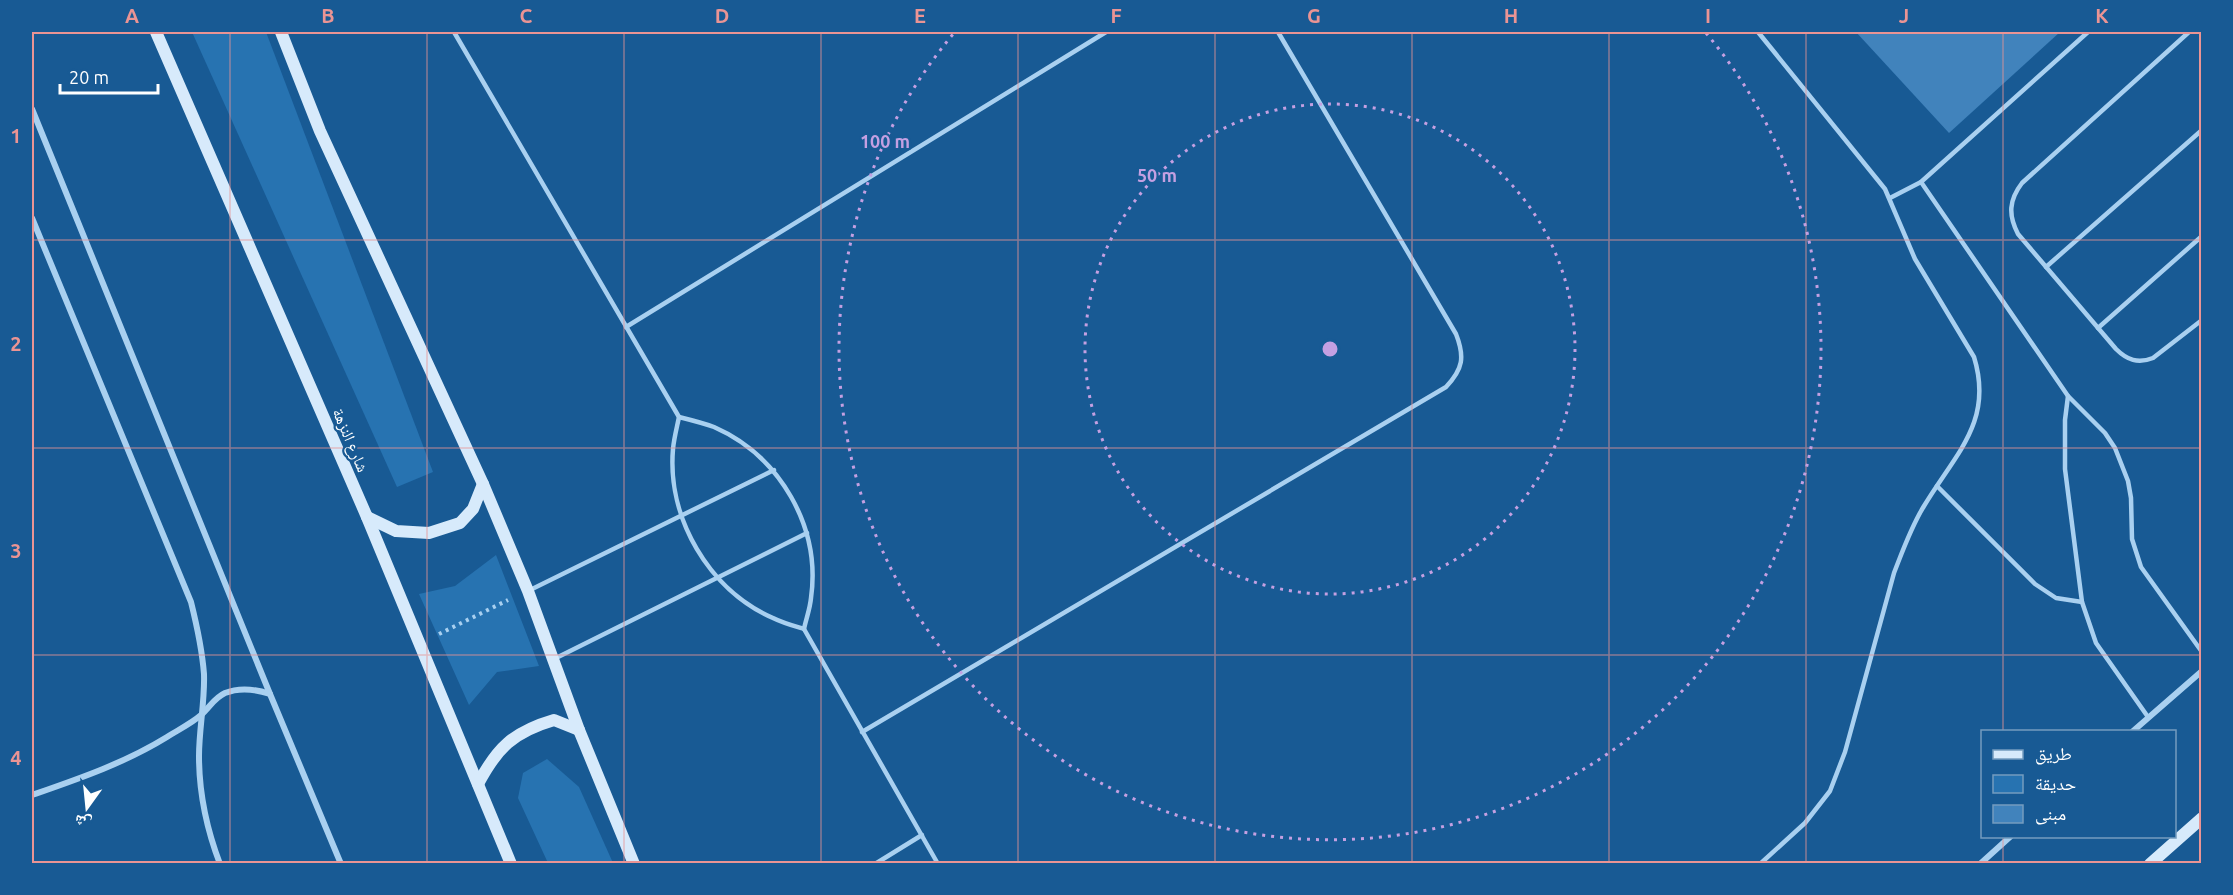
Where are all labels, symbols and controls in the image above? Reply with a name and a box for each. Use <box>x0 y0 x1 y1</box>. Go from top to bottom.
text: A <box>125 4 139 27</box>
text: B <box>321 4 335 27</box>
text: C <box>520 4 533 27</box>
text: D <box>715 4 729 27</box>
text: E <box>914 4 926 27</box>
text: F <box>1110 4 1122 27</box>
text: G <box>1307 4 1321 27</box>
text: H <box>1504 4 1518 27</box>
text: I <box>1705 4 1711 27</box>
text: J <box>1899 4 1909 27</box>
text: K <box>2095 4 2109 27</box>
scale bar <box>60 57 158 95</box>
text: 20 m <box>69 67 109 87</box>
text: 1 <box>10 124 22 147</box>
text: 100 m <box>860 131 910 151</box>
text: 50 m <box>1137 165 1177 185</box>
text: 2 <box>10 332 22 355</box>
centre of rings <box>1320 339 1340 359</box>
street label: شارع النزهة <box>328 405 373 475</box>
text: 3 <box>10 539 22 562</box>
legend <box>1981 730 2176 838</box>
text: طريق <box>2035 743 2072 765</box>
text: 4 <box>10 746 22 769</box>
text: حديقة <box>2035 773 2076 794</box>
north arrow <box>57 778 117 838</box>
text: مبنى <box>2035 803 2066 825</box>
text: ش <box>73 811 94 833</box>

